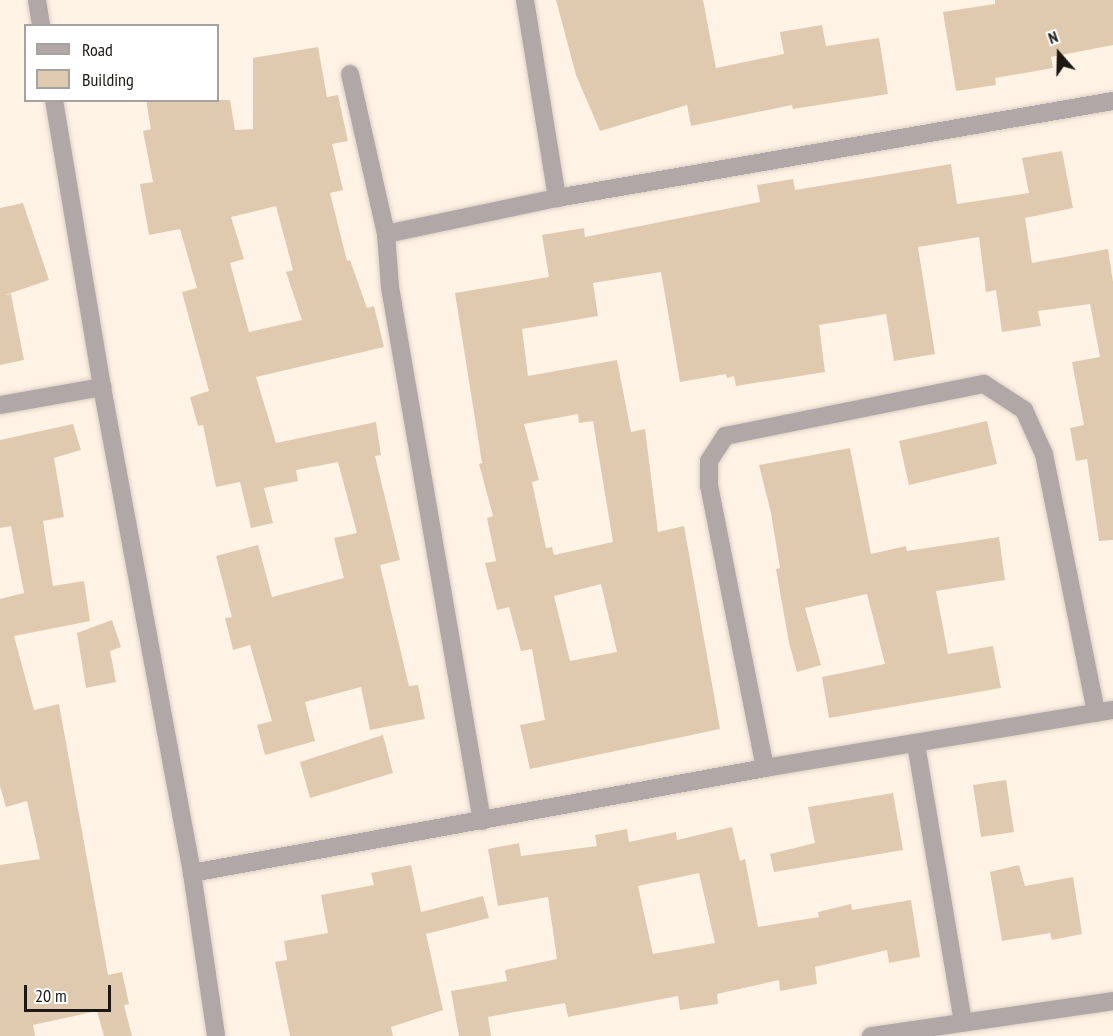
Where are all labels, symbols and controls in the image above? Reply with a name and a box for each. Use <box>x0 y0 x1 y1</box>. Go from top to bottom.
legend <box>24 24 219 102</box>
north arrow <box>1029 24 1089 84</box>
text: N <box>1045 26 1060 48</box>
text: Road <box>82 38 113 61</box>
text: Building <box>82 68 134 91</box>
scale bar <box>27 973 114 1011</box>
text: 20 m <box>35 984 67 1007</box>

